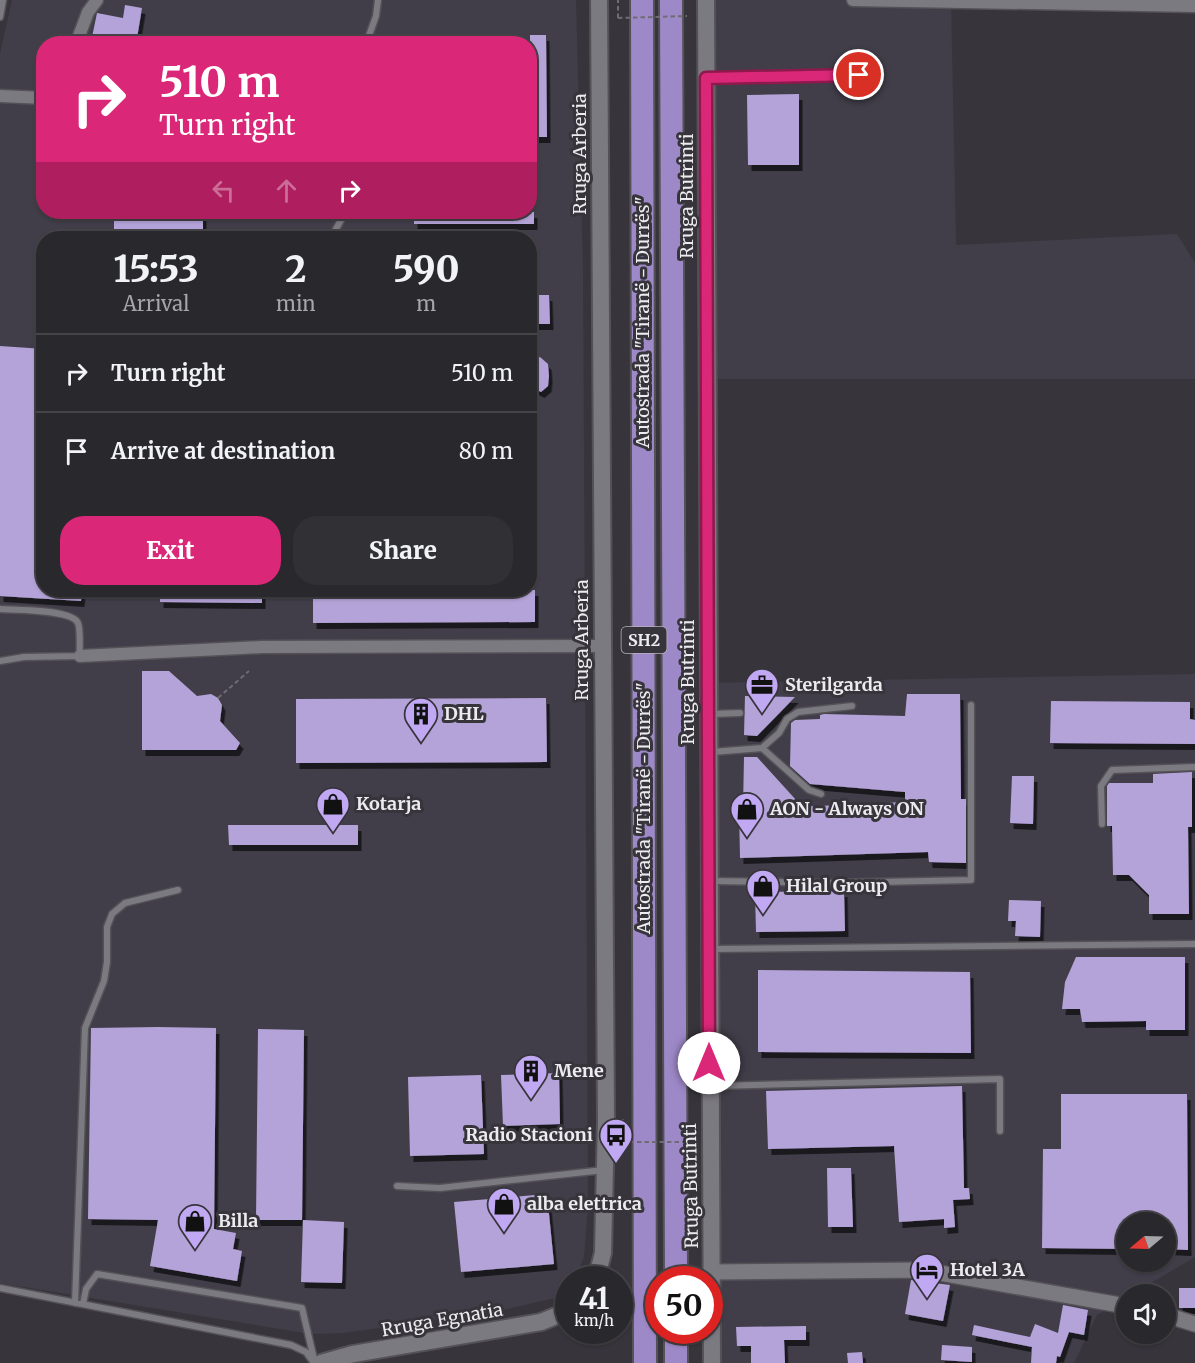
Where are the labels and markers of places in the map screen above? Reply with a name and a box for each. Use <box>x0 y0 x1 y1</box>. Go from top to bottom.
pin <box>833 49 884 100</box>
office icon: Sterilgarda <box>744 667 780 714</box>
place label: Sterilgarda <box>785 673 883 696</box>
building icon: DHL <box>403 696 439 743</box>
place label: DHL <box>444 702 484 725</box>
shop icon: Kotarja <box>315 786 351 833</box>
shop icon: AON - Always ON <box>729 791 765 838</box>
place label: Kotarja <box>356 792 421 815</box>
place label: AON - Always ON <box>769 797 924 820</box>
shop icon: Hilal Group <box>745 868 781 915</box>
place label: Hilal Group <box>786 874 887 897</box>
building icon: Mene <box>513 1053 549 1100</box>
place label: Mene <box>554 1059 604 1082</box>
bus stop icon: Radio Stacioni <box>598 1117 634 1164</box>
place label: Radio Stacioni <box>465 1123 593 1146</box>
shop icon: alba elettrica <box>486 1186 522 1233</box>
place label: alba elettrica <box>527 1192 642 1215</box>
shop icon: Billa <box>177 1203 213 1250</box>
place label: Billa <box>218 1209 258 1232</box>
hotel icon: Hotel 3A <box>909 1252 945 1299</box>
place label: Hotel 3A <box>950 1258 1025 1281</box>

